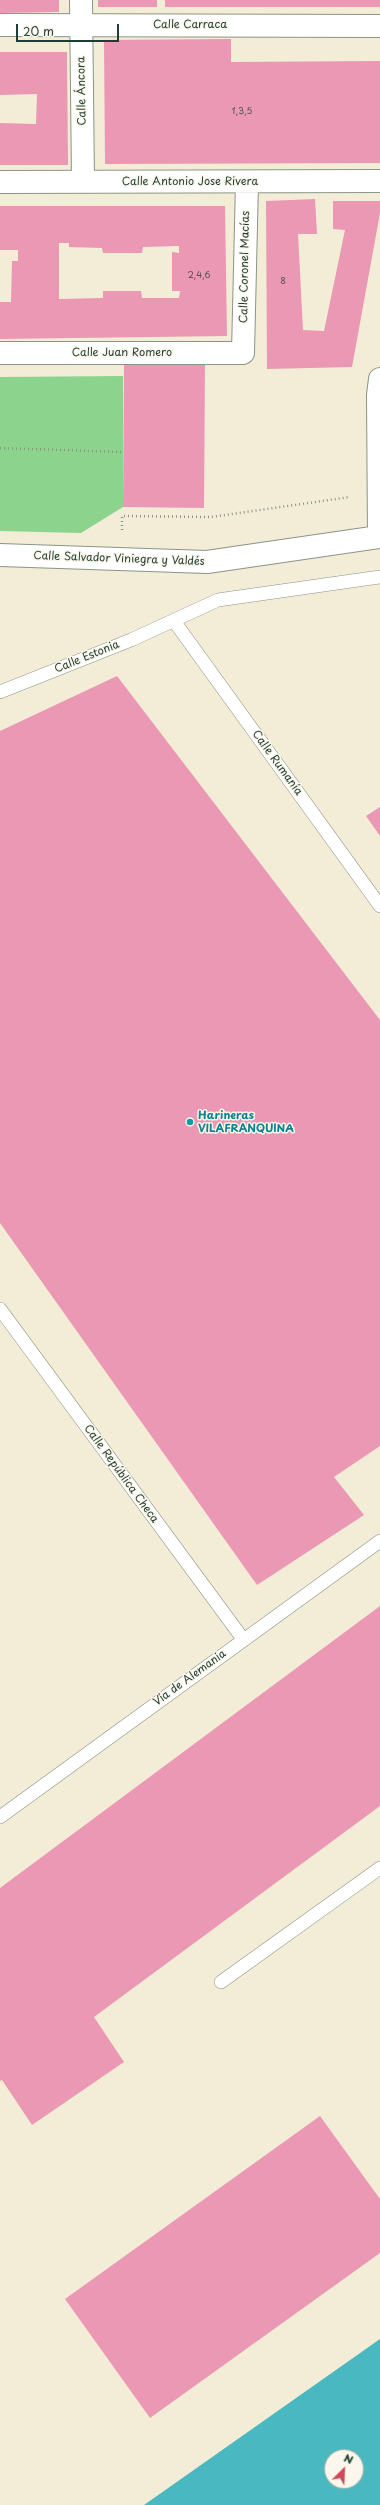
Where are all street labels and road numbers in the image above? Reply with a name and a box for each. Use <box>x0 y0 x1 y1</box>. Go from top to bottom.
street label: Calle Carraca <box>153 18 227 32</box>
street label: Calle Áncora <box>75 56 89 126</box>
street label: Calle Antonio Jose Rivera <box>122 175 258 189</box>
street label: Calle Coronel Macías <box>237 211 253 323</box>
street label: Calle Juan Romero <box>72 346 172 360</box>
street label: Calle Salvador Viniegra y Valdés <box>33 549 205 569</box>
street label: Calle Estonia <box>53 638 121 676</box>
street label: Calle Rumanía <box>249 728 305 798</box>
street label: Calle República Checa <box>81 1422 161 1526</box>
street label: Vía de Alemania <box>151 1647 229 1709</box>

